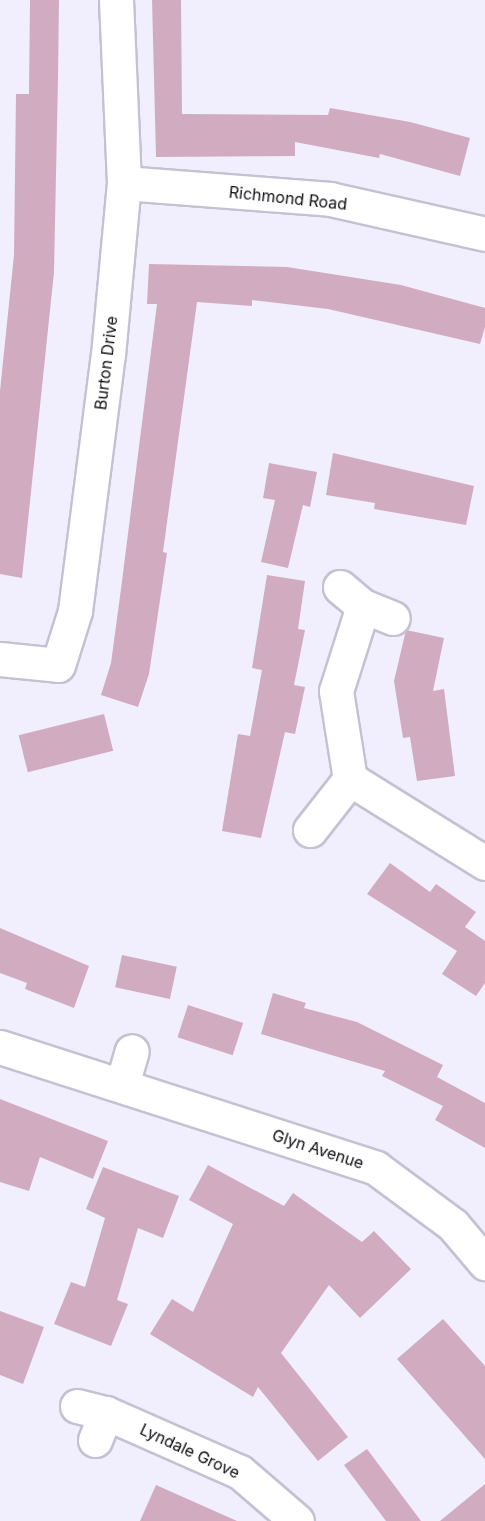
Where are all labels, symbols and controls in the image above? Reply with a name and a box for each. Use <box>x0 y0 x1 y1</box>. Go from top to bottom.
street label: Richmond Road <box>228 182 348 214</box>
street label: Burton Drive <box>91 315 121 411</box>
street label: Glyn Avenue <box>270 1125 366 1173</box>
street label: Lyndale Grove <box>137 1420 243 1482</box>

